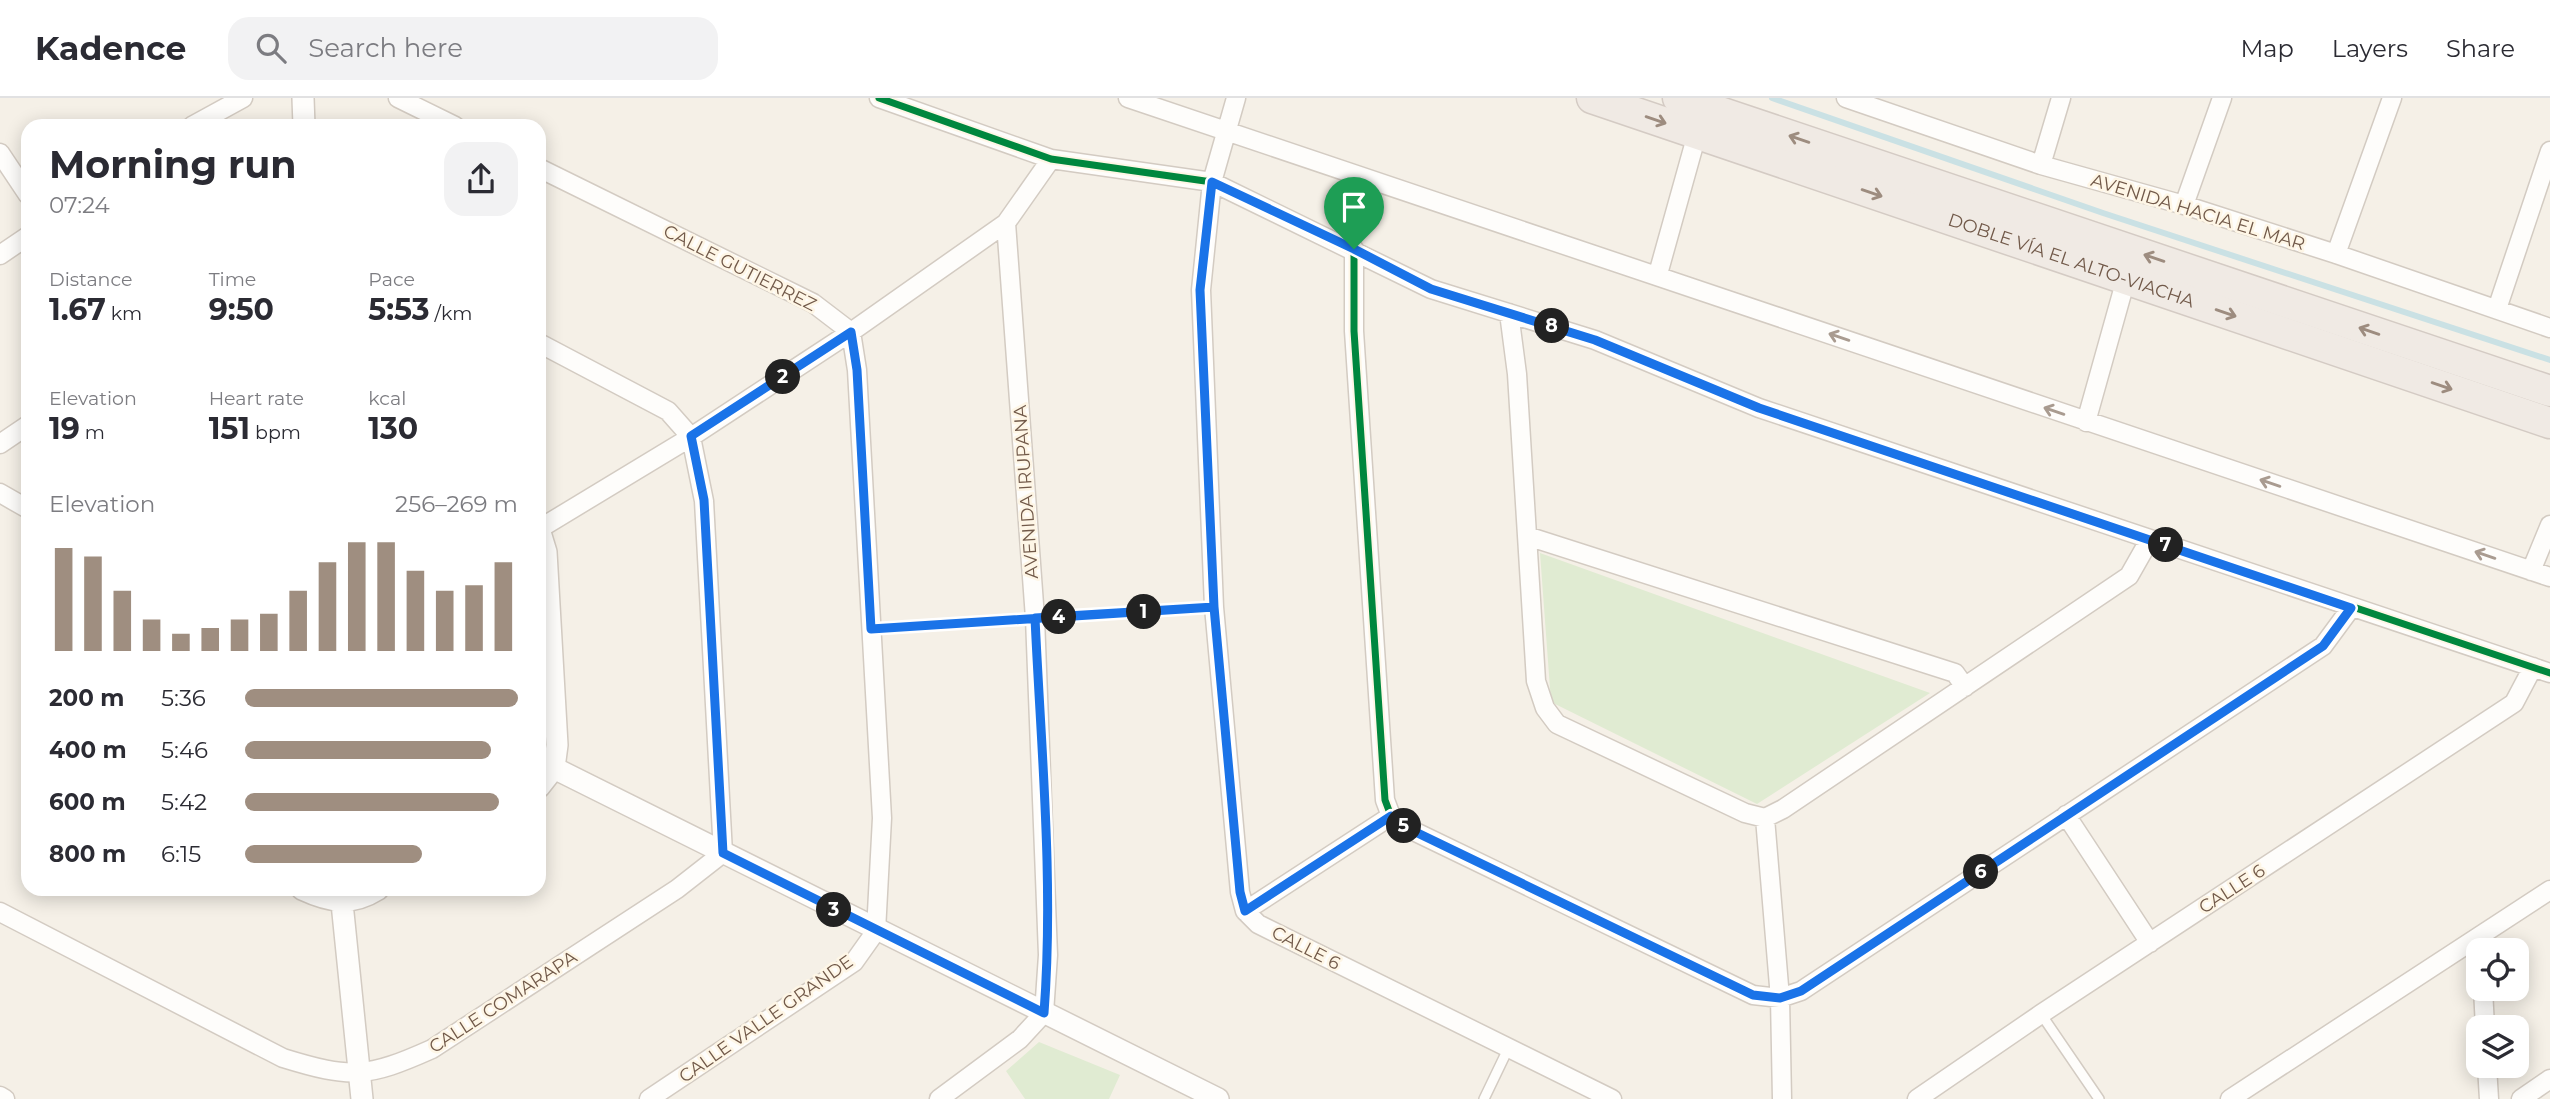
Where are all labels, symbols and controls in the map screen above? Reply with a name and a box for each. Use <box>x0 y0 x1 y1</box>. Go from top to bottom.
search box <box>228 17 718 80</box>
text: Kadence <box>35 28 186 68</box>
icon: search <box>252 29 290 67</box>
text: Search here <box>308 32 463 64</box>
text: Map <box>2240 34 2294 63</box>
text: Layers <box>2332 34 2408 63</box>
text: Share <box>2446 34 2515 63</box>
one-way arrow <box>1645 115 1667 127</box>
one-way arrow <box>1788 132 1810 144</box>
text: Morning run <box>49 141 297 188</box>
button: share <box>444 142 518 216</box>
street label: AVENIDA HACIA EL MAR <box>2088 169 2308 255</box>
pin <box>1324 177 1384 249</box>
icon: arrive <box>1335 188 1373 226</box>
one-way arrow <box>1860 188 1882 200</box>
text: 07:24 <box>49 191 110 219</box>
street label: DOBLE VÍA EL ALTO-VIACHA <box>1945 209 2197 313</box>
street label: CALLE GUTIERREZ <box>660 220 820 316</box>
one-way arrow <box>2143 251 2165 263</box>
text: Distance <box>49 268 132 291</box>
text: Time <box>209 268 256 291</box>
text: Pace <box>368 268 415 291</box>
text: 1.67 <box>49 291 106 328</box>
text: 9:50 <box>209 291 274 328</box>
text: 5:53 <box>368 291 430 328</box>
text: km <box>106 302 142 325</box>
text: /km <box>430 302 472 325</box>
pin: 8 <box>1534 308 1570 344</box>
one-way arrow <box>2215 308 2237 320</box>
text: 8 <box>1545 314 1558 337</box>
one-way arrow <box>2359 323 2381 336</box>
one-way arrow <box>1828 330 1850 342</box>
pin: 2 <box>766 360 800 394</box>
text: 2 <box>777 365 788 388</box>
one-way arrow <box>2430 381 2452 393</box>
text: Elevation <box>49 387 137 410</box>
text: Heart rate <box>209 387 304 410</box>
text: kcal <box>368 387 406 410</box>
street label: AVENIDA IRUPANA <box>1009 404 1043 580</box>
one-way arrow <box>2043 404 2065 416</box>
text: 19 <box>49 410 80 447</box>
text: 151 <box>209 410 250 447</box>
text: 130 <box>368 410 418 447</box>
text: m <box>80 421 105 444</box>
text: bpm <box>250 421 301 444</box>
one-way arrow <box>2259 476 2281 488</box>
text: Elevation <box>49 490 155 518</box>
text: 256–269 m <box>395 490 518 518</box>
pin: 7 <box>2148 528 2184 562</box>
text: 7 <box>2160 533 2171 556</box>
one-way arrow <box>2475 548 2497 561</box>
pin: 1 <box>1126 594 1162 630</box>
pin: 4 <box>1042 600 1076 634</box>
text: 1 <box>1140 600 1147 623</box>
text: 4 <box>1052 605 1065 628</box>
text: 200 m <box>49 684 124 712</box>
text: 5:36 <box>161 684 206 712</box>
text: 400 m <box>49 736 127 764</box>
text: 5:46 <box>161 736 208 764</box>
text: 600 m <box>49 788 126 816</box>
text: 5:42 <box>161 788 207 816</box>
pin: 5 <box>1386 808 1422 844</box>
text: 5 <box>1398 814 1409 837</box>
text: 800 m <box>49 840 126 868</box>
text: 6:15 <box>161 840 201 868</box>
pin: 6 <box>1964 854 1998 890</box>
text: 6 <box>1974 860 1987 883</box>
street label: CALLE 6 <box>2195 860 2269 918</box>
pin: 3 <box>816 892 852 928</box>
text: 3 <box>828 898 839 921</box>
street label: CALLE 6 <box>1268 921 1344 975</box>
map controls <box>2466 938 2529 1078</box>
button: locate <box>2466 938 2529 1001</box>
street label: CALLE COMARAPA <box>425 946 581 1058</box>
street label: CALLE VALLE GRANDE <box>675 950 857 1088</box>
button: layers <box>2466 1015 2529 1078</box>

